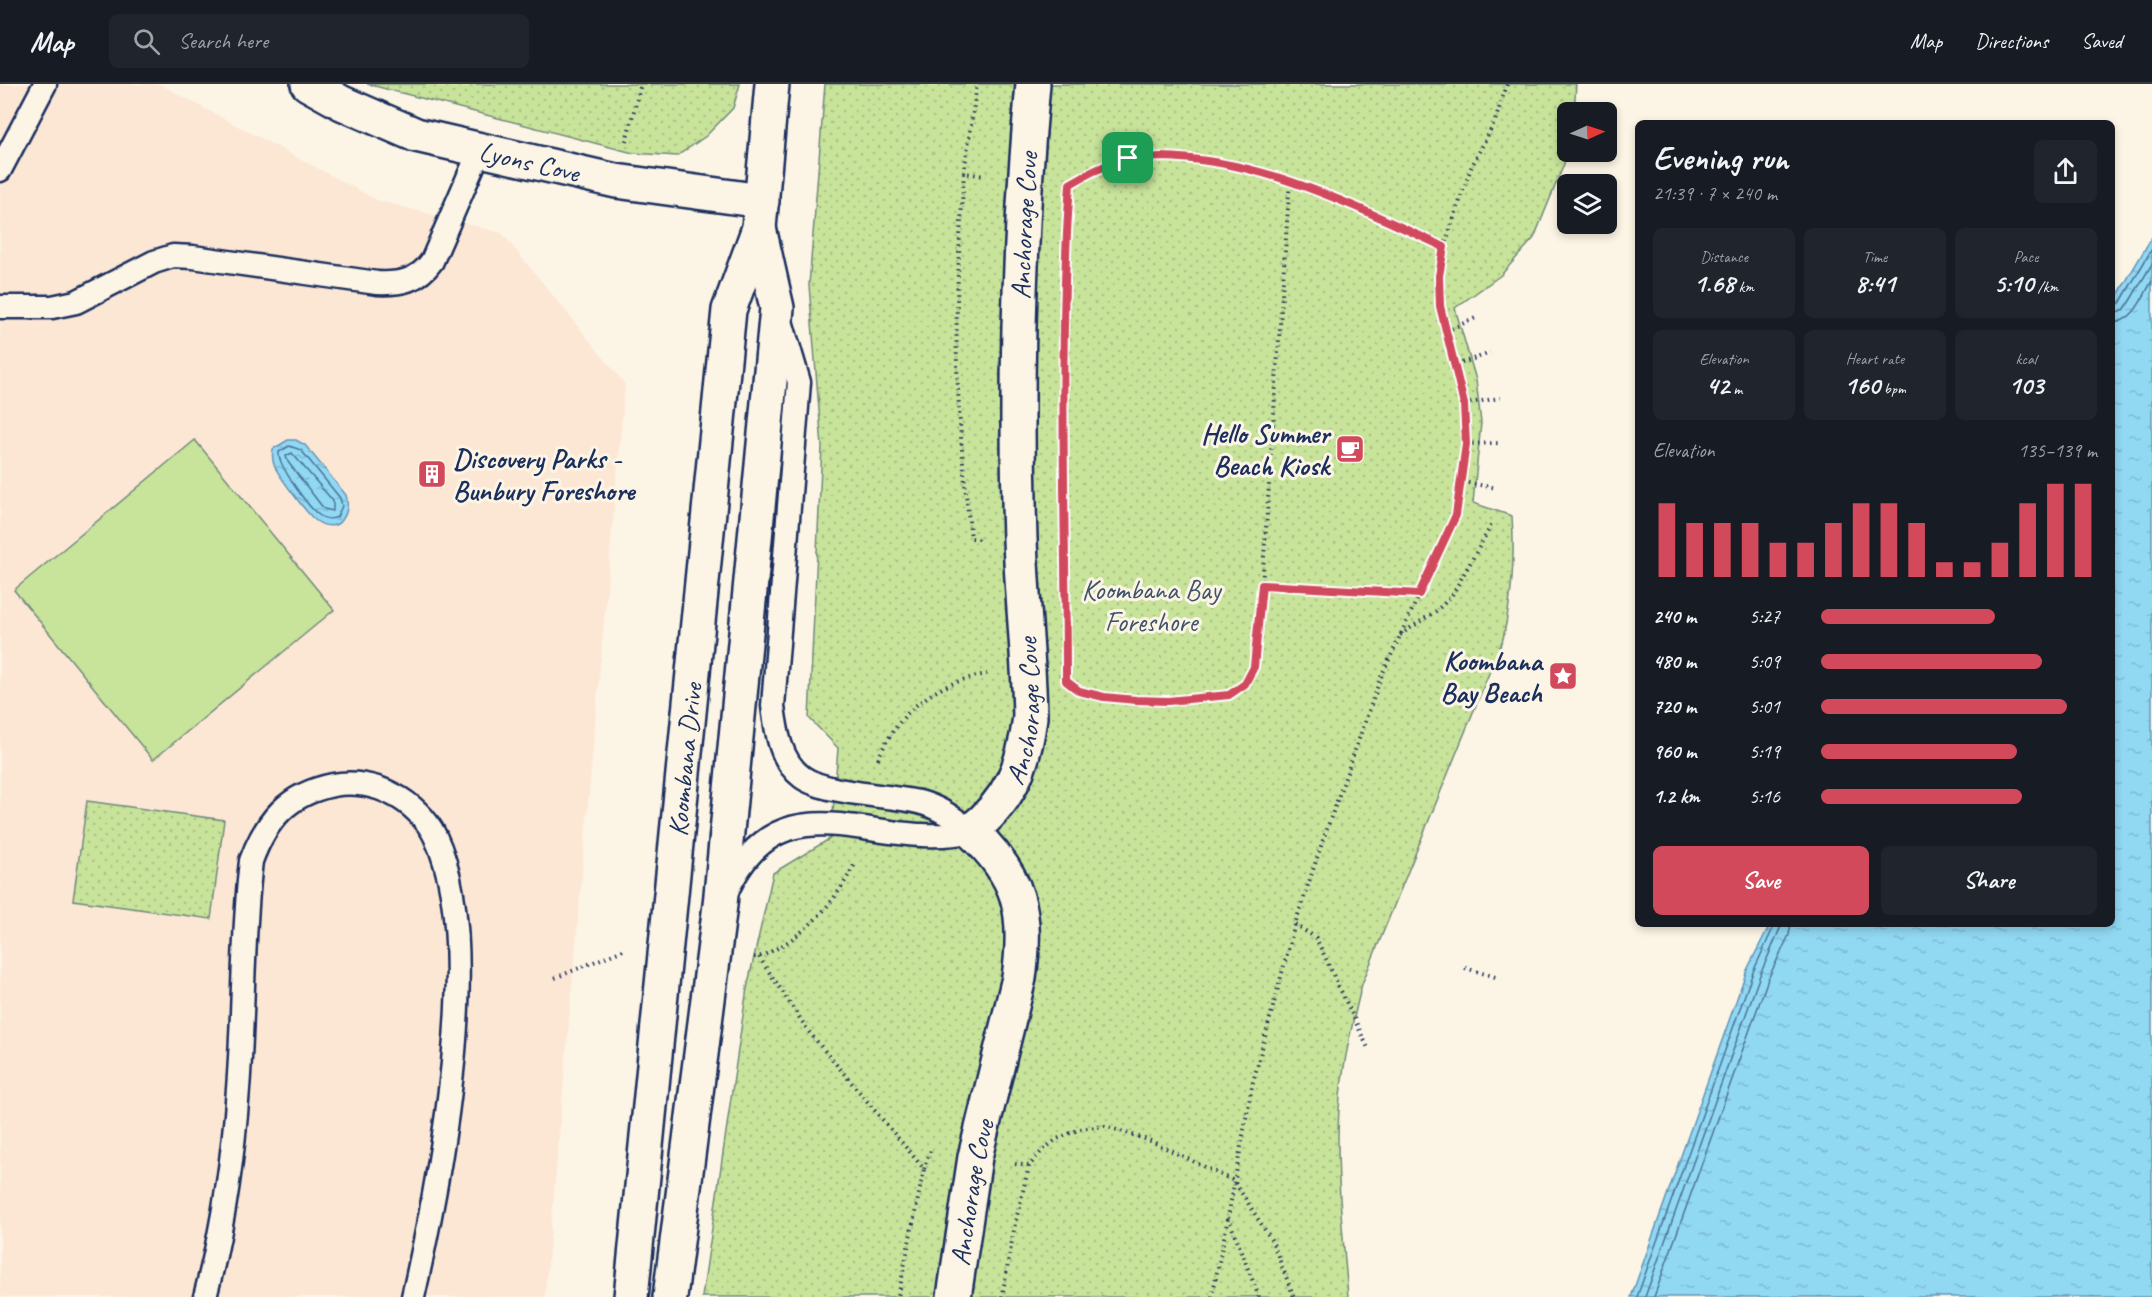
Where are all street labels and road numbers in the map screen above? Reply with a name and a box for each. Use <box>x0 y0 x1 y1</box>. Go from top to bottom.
street label: Lyons Cove <box>476 133 585 190</box>
street label: Anchorage Cove <box>1003 149 1045 300</box>
street label: Anchorage Cove <box>997 634 1048 790</box>
street label: Koombana Drive <box>660 680 710 838</box>
street label: Anchorage Cove <box>942 1114 1002 1268</box>

